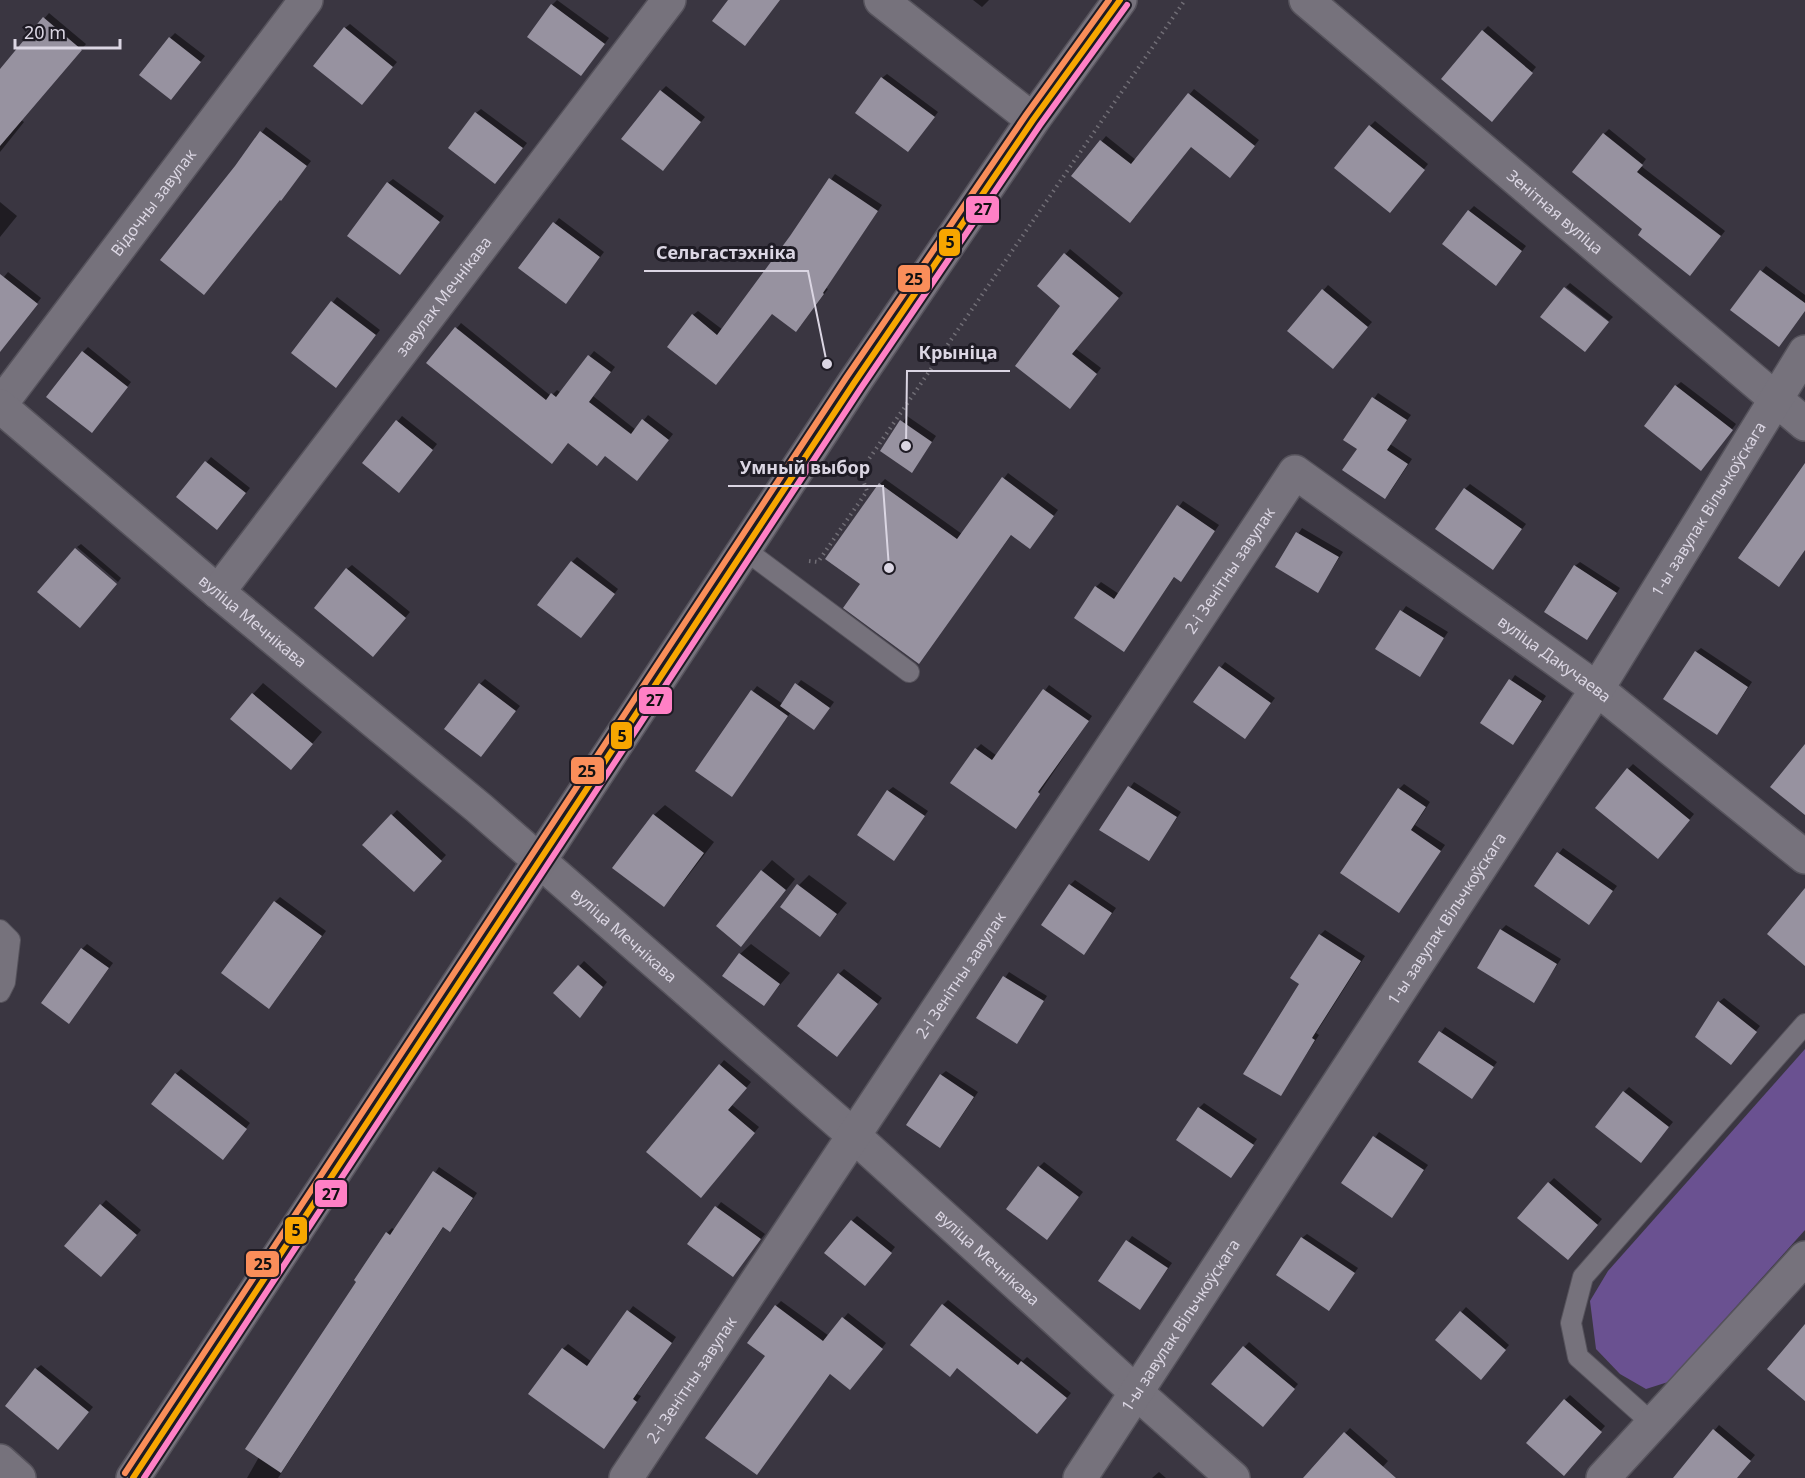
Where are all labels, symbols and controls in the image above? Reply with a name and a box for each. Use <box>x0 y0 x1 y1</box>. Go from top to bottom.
scale bar <box>15 12 120 50</box>
text: 20 m <box>24 20 66 44</box>
street label: Відочны завулак <box>105 144 201 260</box>
street label: Зенітная вуліца <box>1502 164 1608 259</box>
line badge: 27 <box>965 195 1000 224</box>
text: 27 <box>974 198 992 220</box>
line badge: 5 <box>938 228 961 257</box>
text: 5 <box>945 231 955 253</box>
street label: завулак Мечнікава <box>391 232 496 361</box>
callout: Сельгастэхніка <box>644 235 808 271</box>
text: Сельгастэхніка <box>656 240 796 264</box>
line badge: 25 <box>897 264 931 293</box>
text: 25 <box>905 268 923 290</box>
callout: Крыніца <box>907 335 1010 371</box>
text: Крыніца <box>918 340 998 364</box>
street label: 1-ы завулак Вільчкоўскага <box>1646 417 1771 601</box>
callout: Умный выбор <box>728 450 883 486</box>
text: Умный выбор <box>740 455 870 479</box>
street label: 2-і Зенітны завулак <box>1179 502 1280 638</box>
street label: вуліца Мечнікава <box>194 570 312 672</box>
street label: вуліца Дакучаева <box>1494 610 1616 707</box>
line badge: 27 <box>638 686 673 715</box>
text: 27 <box>646 689 664 711</box>
line badge: 5 <box>610 721 633 750</box>
text: 5 <box>617 725 627 747</box>
line badge: 25 <box>570 756 605 785</box>
text: 25 <box>578 760 596 782</box>
street label: 1-ы завулак Вільчкоўскага <box>1382 828 1511 1009</box>
street label: вуліца Мечнікава <box>566 882 682 987</box>
street label: 2-і Зенітны завулак <box>910 907 1011 1043</box>
line badge: 27 <box>314 1179 348 1208</box>
text: 27 <box>322 1183 340 1205</box>
street label: вуліца Мечнікава <box>931 1204 1045 1311</box>
line badge: 5 <box>284 1216 308 1245</box>
text: 5 <box>291 1219 301 1241</box>
street label: 1-ы завулак Вільчкоўскага <box>1116 1234 1245 1415</box>
line badge: 25 <box>245 1250 280 1278</box>
text: 25 <box>254 1253 272 1275</box>
street label: 2-і Зенітны завулак <box>641 1312 742 1447</box>

